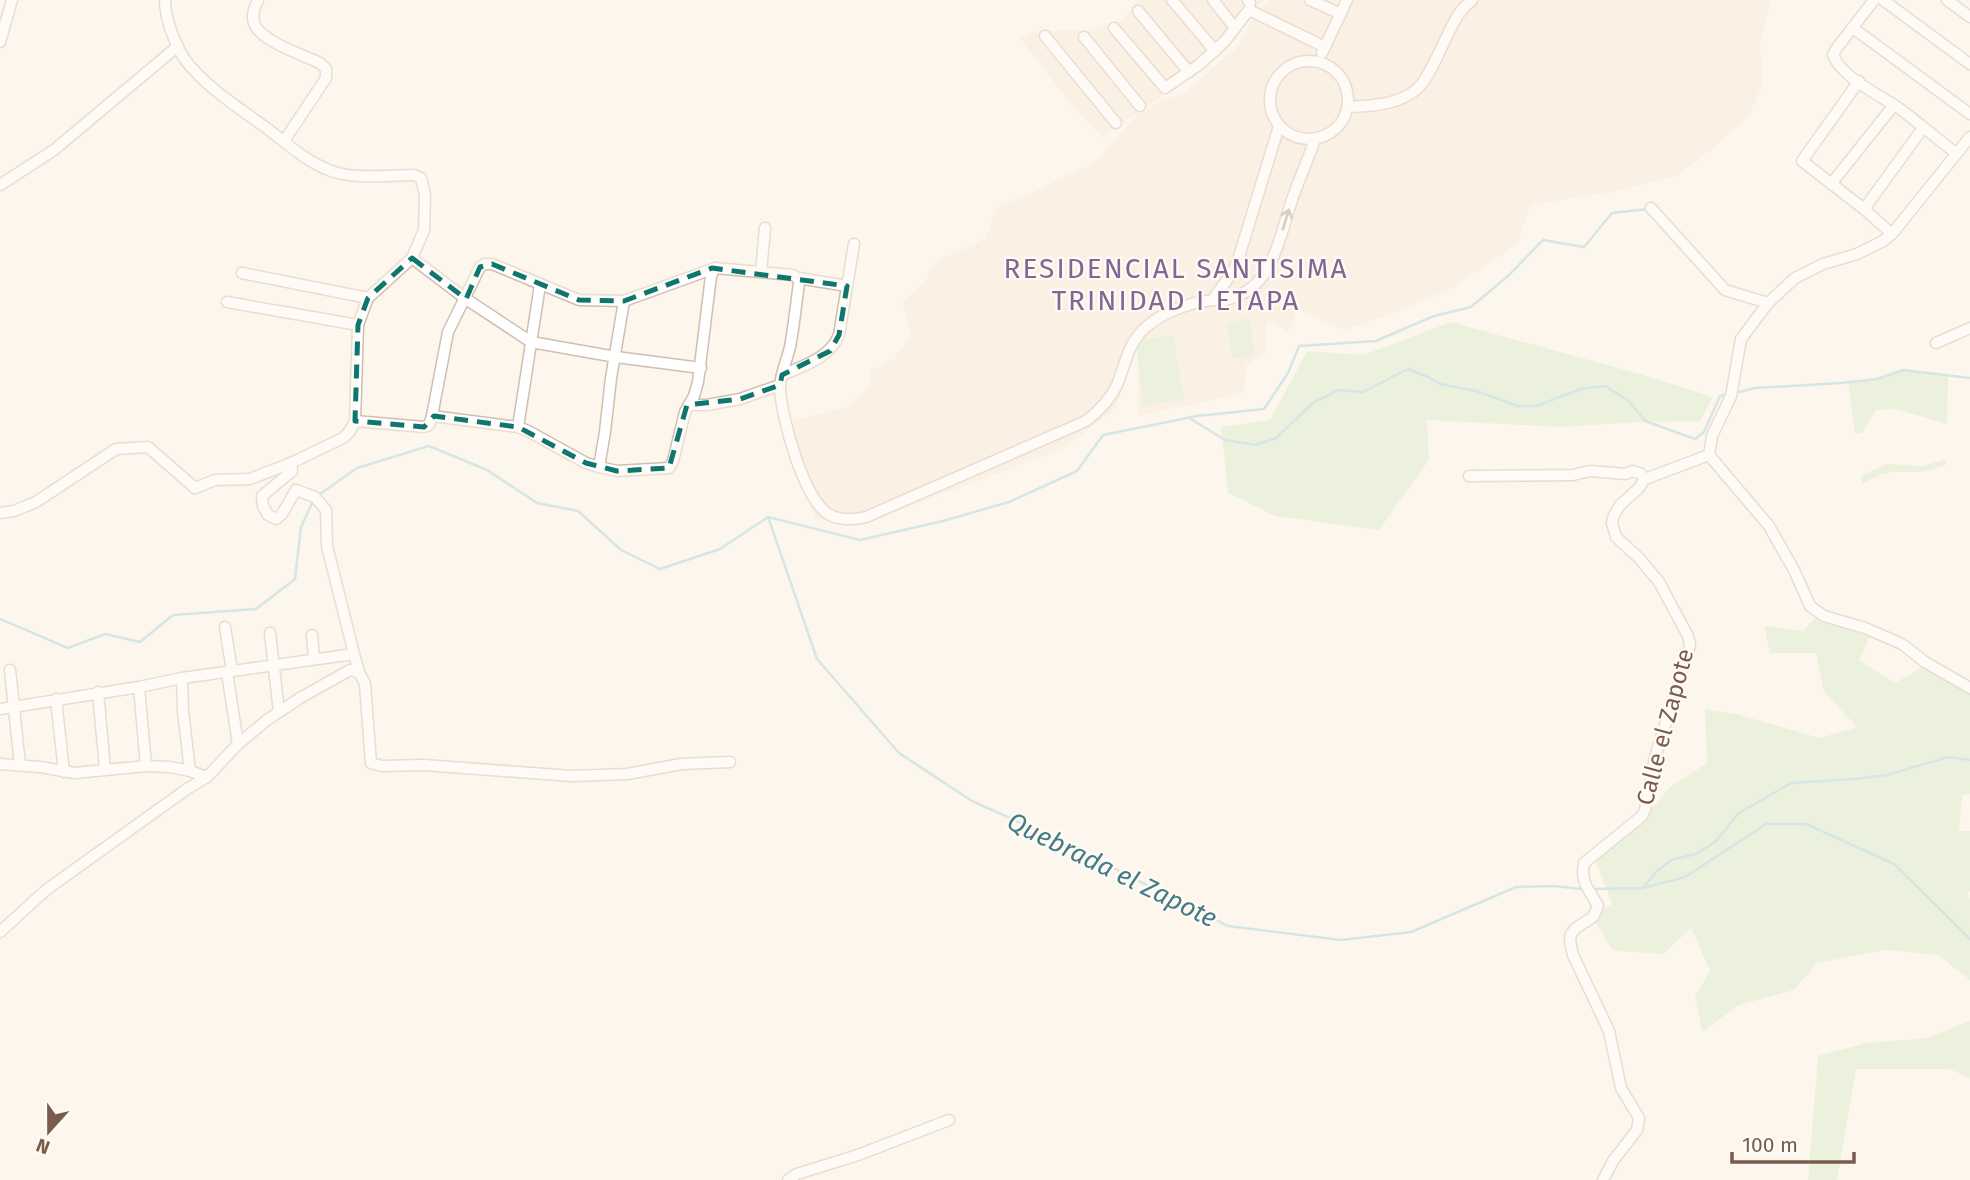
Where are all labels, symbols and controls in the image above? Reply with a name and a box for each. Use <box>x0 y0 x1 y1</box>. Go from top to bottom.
one-way arrow <box>1280 209 1293 231</box>
district label: RESIDENCIAL SANTISIMA TRINIDAD I ETAPA <box>1003 252 1349 317</box>
street label: Calle el Zapote <box>1631 646 1699 808</box>
water label: Quebrada el Zapote <box>1002 806 1222 934</box>
north arrow <box>14 1096 84 1166</box>
scale bar <box>1732 1120 1854 1164</box>
text: 100 m <box>1742 1132 1798 1158</box>
text: N <box>33 1133 53 1159</box>

